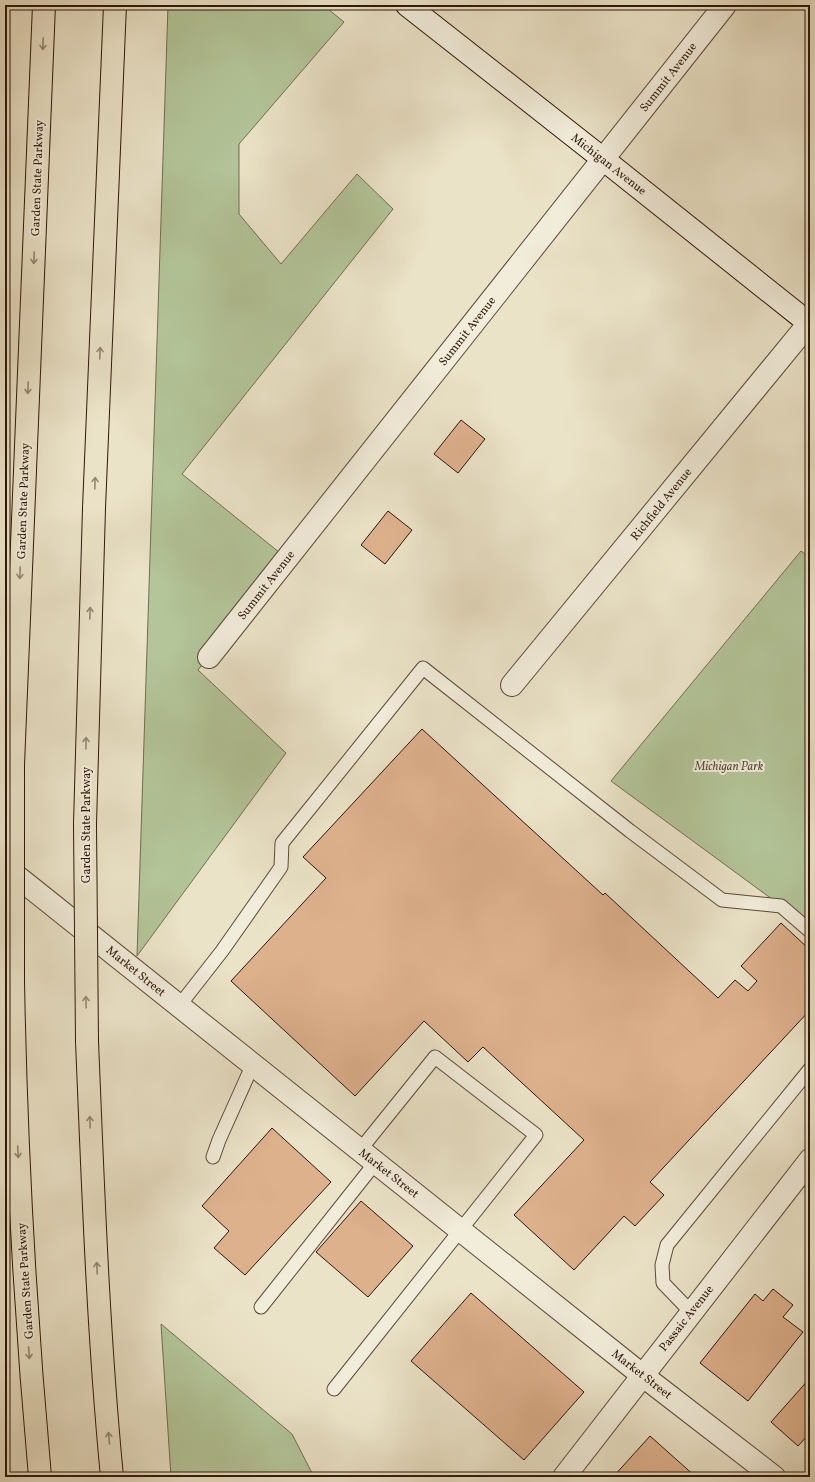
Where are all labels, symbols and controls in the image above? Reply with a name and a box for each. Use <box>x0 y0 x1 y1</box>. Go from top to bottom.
one-way arrow <box>39 37 46 50</box>
street label: Summit Avenue <box>637 39 701 116</box>
street label: Garden State Parkway <box>28 119 48 237</box>
street label: Michigan Avenue <box>567 130 650 199</box>
one-way arrow <box>30 251 37 264</box>
street label: Summit Avenue <box>436 293 500 370</box>
one-way arrow <box>97 347 104 360</box>
one-way arrow <box>24 381 32 394</box>
street label: Garden State Parkway <box>14 442 34 560</box>
street label: Richfield Avenue <box>627 465 696 544</box>
one-way arrow <box>91 477 99 490</box>
street label: Summit Avenue <box>235 547 299 624</box>
one-way arrow <box>17 567 24 580</box>
one-way arrow <box>86 607 94 620</box>
one-way arrow <box>83 737 90 750</box>
park label: Michigan Park <box>694 759 764 775</box>
street label: Garden State Parkway <box>79 766 95 883</box>
street label: Market Street <box>102 943 168 1001</box>
one-way arrow <box>82 996 90 1009</box>
one-way arrow <box>86 1116 94 1129</box>
one-way arrow <box>14 1145 21 1158</box>
street label: Market Street <box>355 1145 422 1202</box>
street label: Garden State Parkway <box>14 1222 38 1340</box>
one-way arrow <box>93 1262 101 1275</box>
street label: Passaic Avenue <box>656 1282 718 1355</box>
one-way arrow <box>26 1346 33 1359</box>
street label: Market Street <box>608 1346 675 1403</box>
one-way arrow <box>105 1432 112 1445</box>

